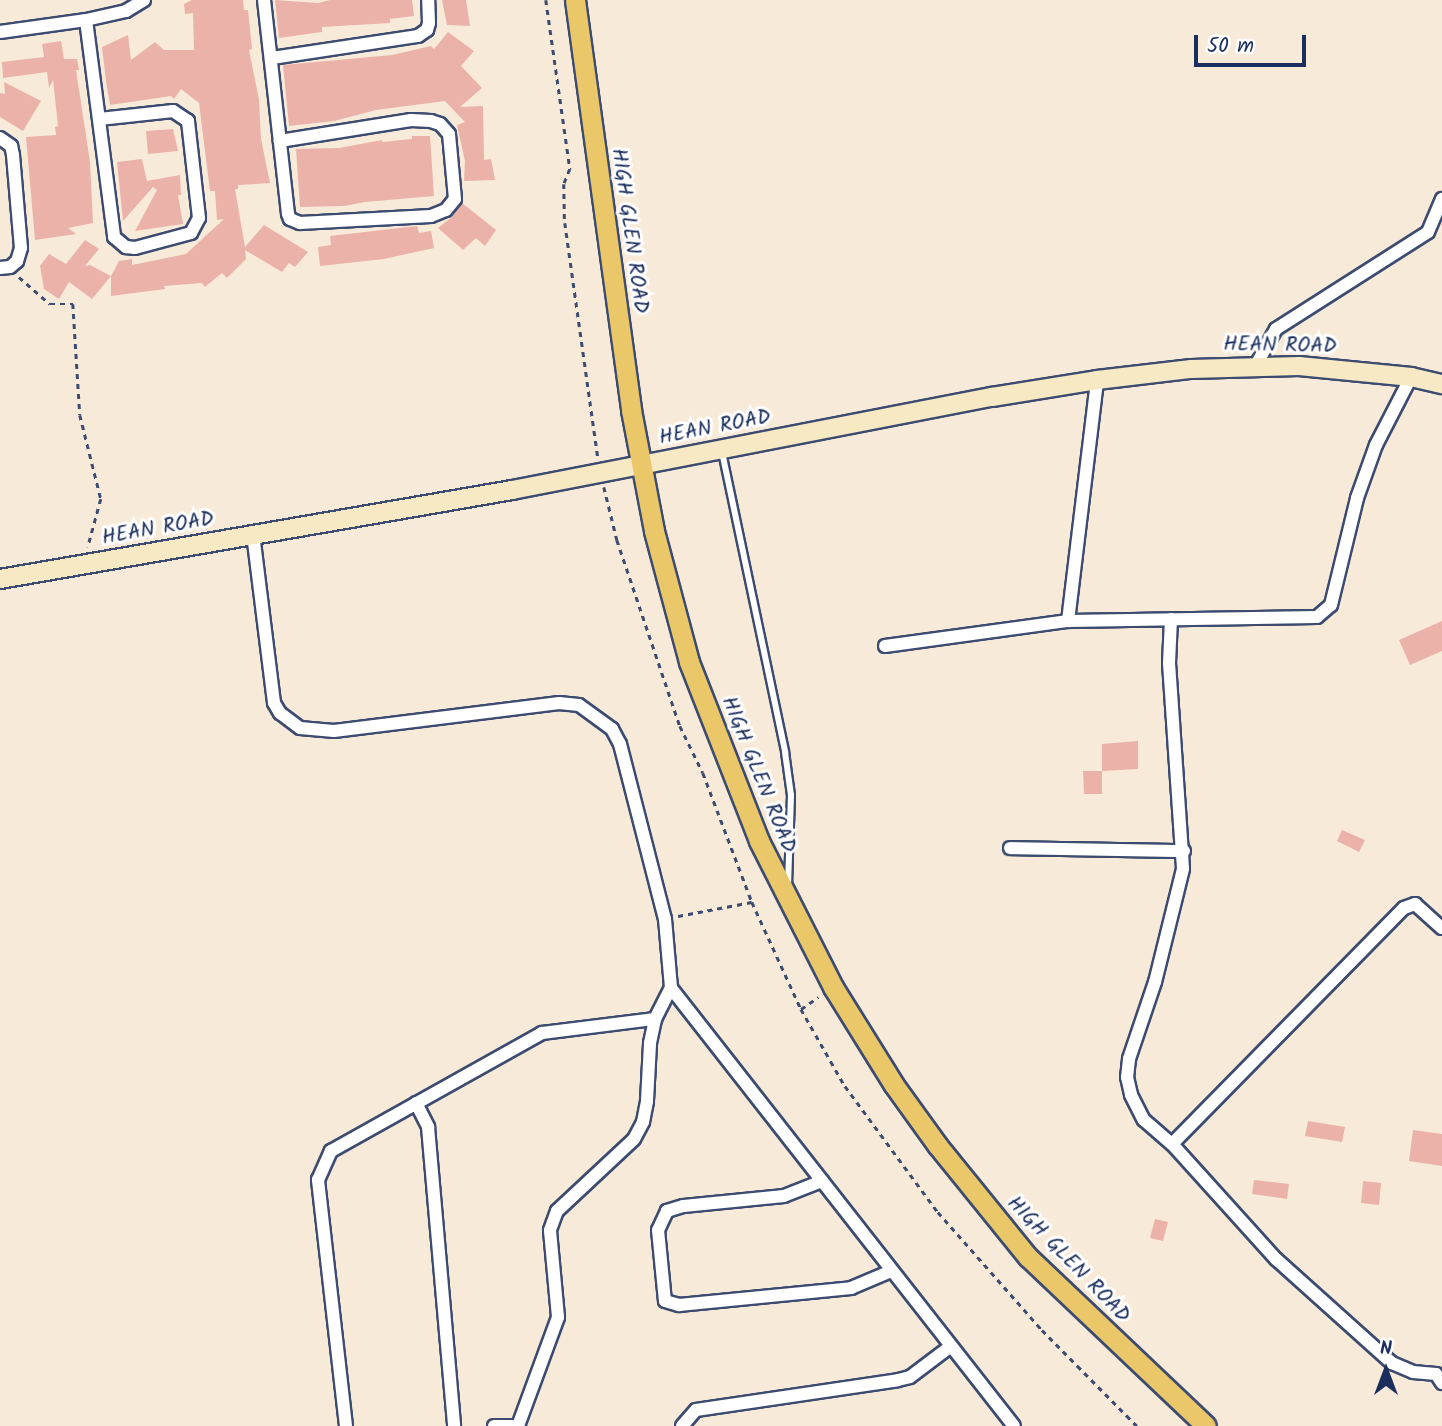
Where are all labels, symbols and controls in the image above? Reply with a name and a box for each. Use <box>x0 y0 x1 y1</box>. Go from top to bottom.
scale bar <box>1197 21 1309 65</box>
text: 50 m <box>1207 30 1254 63</box>
street label: HIGH GLEN ROAD <box>605 147 653 315</box>
street label: HEAN ROAD <box>1223 332 1337 360</box>
street label: HEAN ROAD <box>657 405 773 451</box>
street label: HEAN ROAD <box>100 507 216 551</box>
street label: HIGH GLEN ROAD <box>715 693 801 857</box>
street label: HIGH GLEN ROAD <box>1001 1191 1135 1329</box>
text: N <box>1380 1334 1392 1364</box>
north arrow <box>1351 1335 1421 1405</box>

